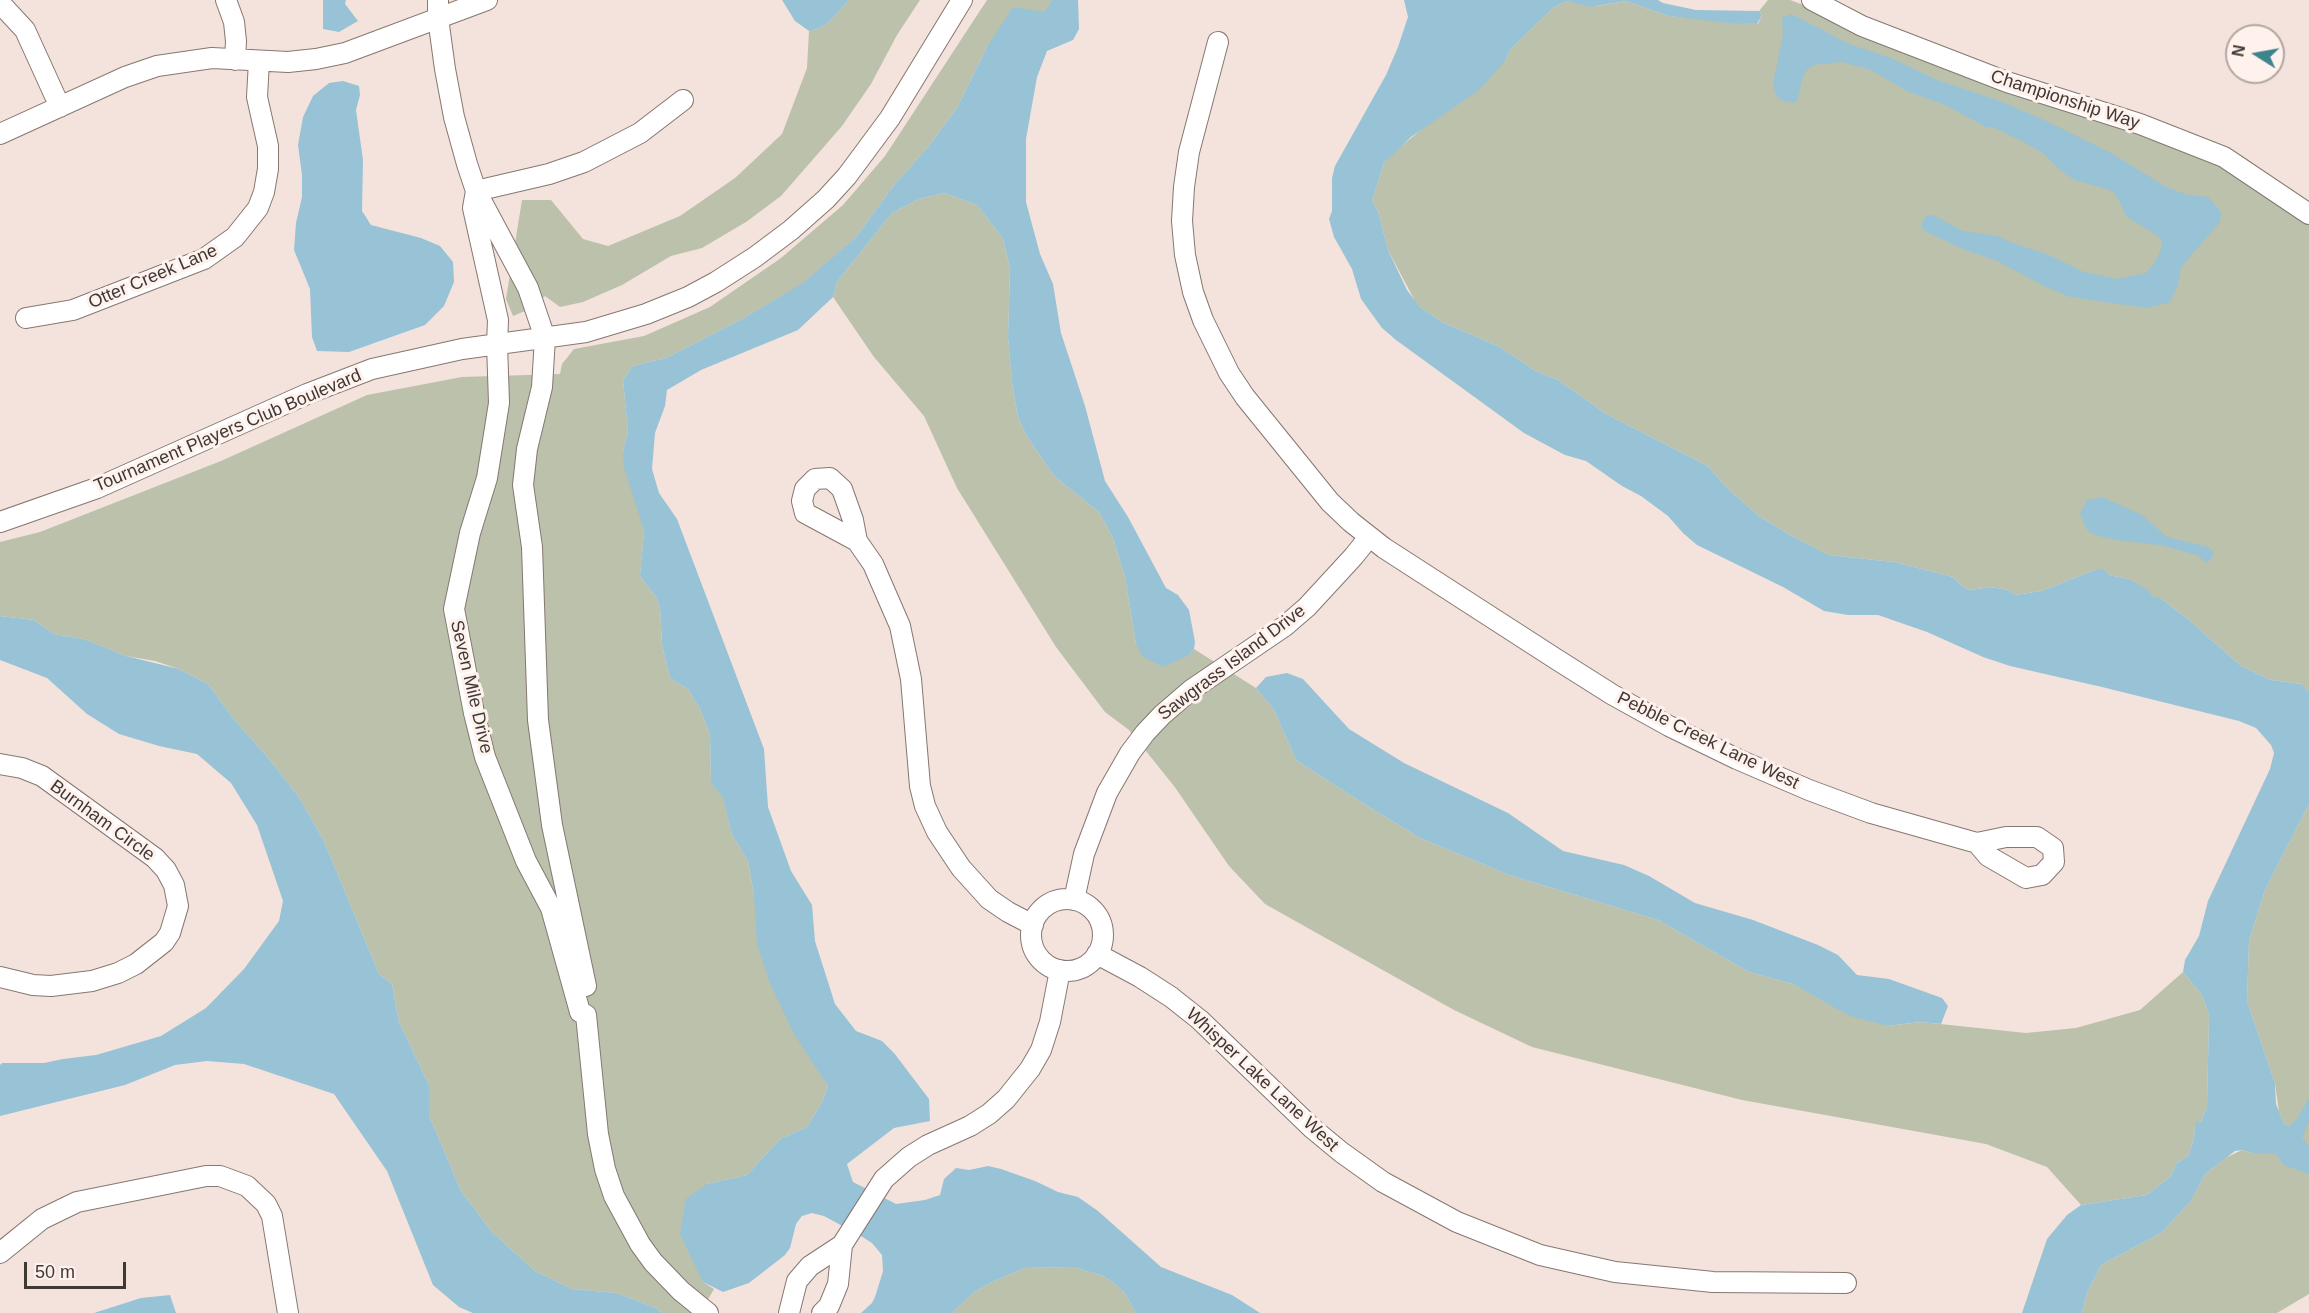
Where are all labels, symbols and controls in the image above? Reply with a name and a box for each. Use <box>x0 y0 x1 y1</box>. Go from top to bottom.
north arrow <box>2225 24 2285 84</box>
text: N <box>2229 44 2248 58</box>
street label: Championship Way <box>1988 66 2142 134</box>
street label: Otter Creek Lane <box>85 240 221 314</box>
street label: Tournament Players Club Boulevard <box>91 365 365 497</box>
street label: Sawgrass Island Drive <box>1154 600 1310 726</box>
street label: Seven Mile Drive <box>445 618 497 756</box>
street label: Pebble Creek Lane West <box>1613 688 1803 794</box>
street label: Burnham Circle <box>45 776 159 866</box>
street label: Whisper Lake Lane West <box>1181 1004 1343 1156</box>
scale bar <box>27 1250 129 1288</box>
text: 50 m <box>35 1262 75 1282</box>

